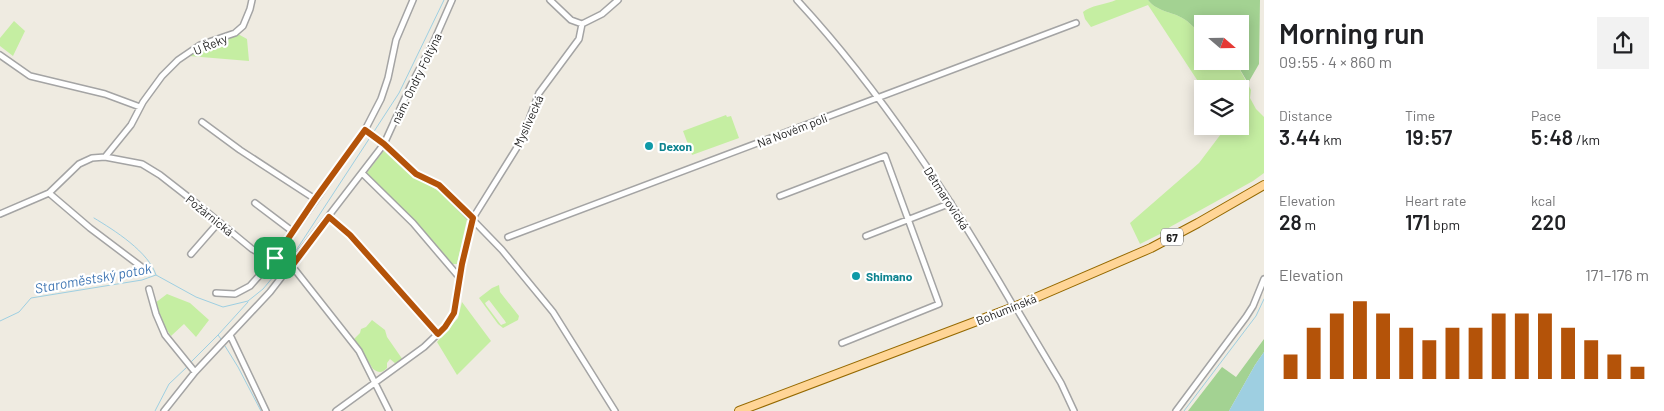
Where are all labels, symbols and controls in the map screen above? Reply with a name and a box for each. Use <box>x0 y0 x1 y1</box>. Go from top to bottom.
north arrow <box>1194 15 1249 70</box>
map controls <box>1194 15 1249 135</box>
text: Morning run <box>1279 16 1425 50</box>
button: share <box>1597 17 1649 69</box>
street label: U Řeky <box>191 30 229 57</box>
street label: nám. Ondry Foltýna <box>388 30 444 126</box>
text: 09:55 · 4 × 860 m <box>1279 52 1392 71</box>
button: layers <box>1194 80 1249 135</box>
street label: Myslivecká <box>510 93 546 149</box>
text: Distance <box>1279 107 1332 124</box>
text: Time <box>1405 107 1435 124</box>
text: Pace <box>1531 107 1561 124</box>
street label: Na Novém poli <box>755 110 829 150</box>
text: 3.44 <box>1279 124 1320 149</box>
text: 19:57 <box>1405 124 1452 149</box>
text: 5:48 <box>1531 124 1573 149</box>
text: km <box>1320 131 1342 148</box>
text: /km <box>1573 131 1600 148</box>
place label: Dexon <box>659 139 692 153</box>
marker: Dexon <box>643 140 655 152</box>
street label: Dětmarovická <box>922 164 972 232</box>
street label: Požárnická <box>183 192 237 238</box>
text: Elevation <box>1279 192 1335 209</box>
text: Heart rate <box>1405 192 1466 209</box>
text: kcal <box>1531 192 1555 209</box>
text: 28 <box>1279 209 1302 234</box>
text: 171 <box>1405 209 1430 234</box>
text: 220 <box>1531 209 1566 234</box>
text: m <box>1302 216 1316 233</box>
text: bpm <box>1430 216 1460 233</box>
road number: 67 <box>1161 228 1183 246</box>
pin <box>254 237 296 279</box>
icon: arrive <box>261 244 289 272</box>
water label: Staroměstský potok <box>33 259 153 297</box>
text: Elevation <box>1279 265 1343 284</box>
text: 171–176 m <box>1585 265 1649 284</box>
place label: Shimano <box>866 269 913 283</box>
marker: Shimano <box>850 270 862 282</box>
street label: Bohumínská <box>974 291 1038 327</box>

